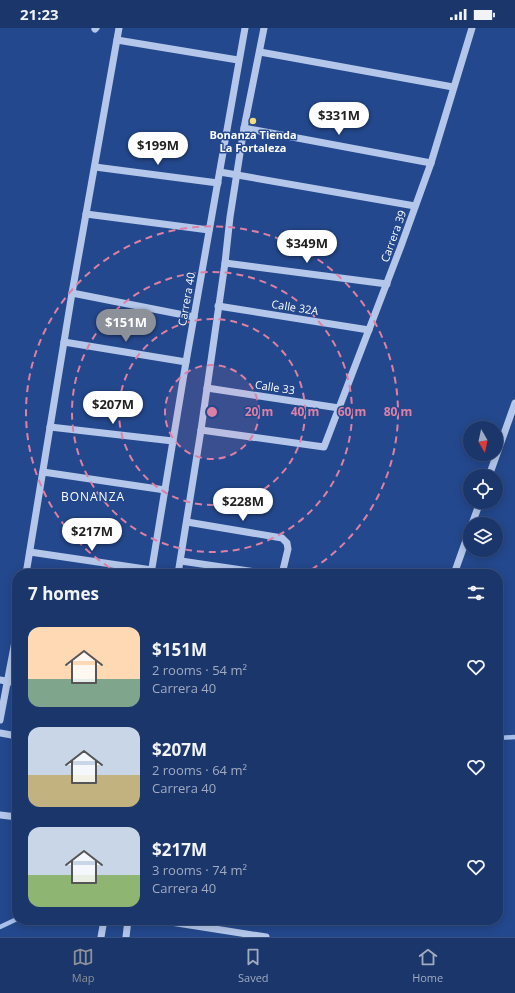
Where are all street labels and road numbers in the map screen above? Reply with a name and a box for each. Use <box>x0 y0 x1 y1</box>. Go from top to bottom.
street label: Carrera 39 <box>377 208 409 264</box>
street label: Carrera 40 <box>174 271 198 327</box>
street label: Calle 32A <box>271 296 320 318</box>
street label: Calle 33 <box>254 376 296 398</box>

